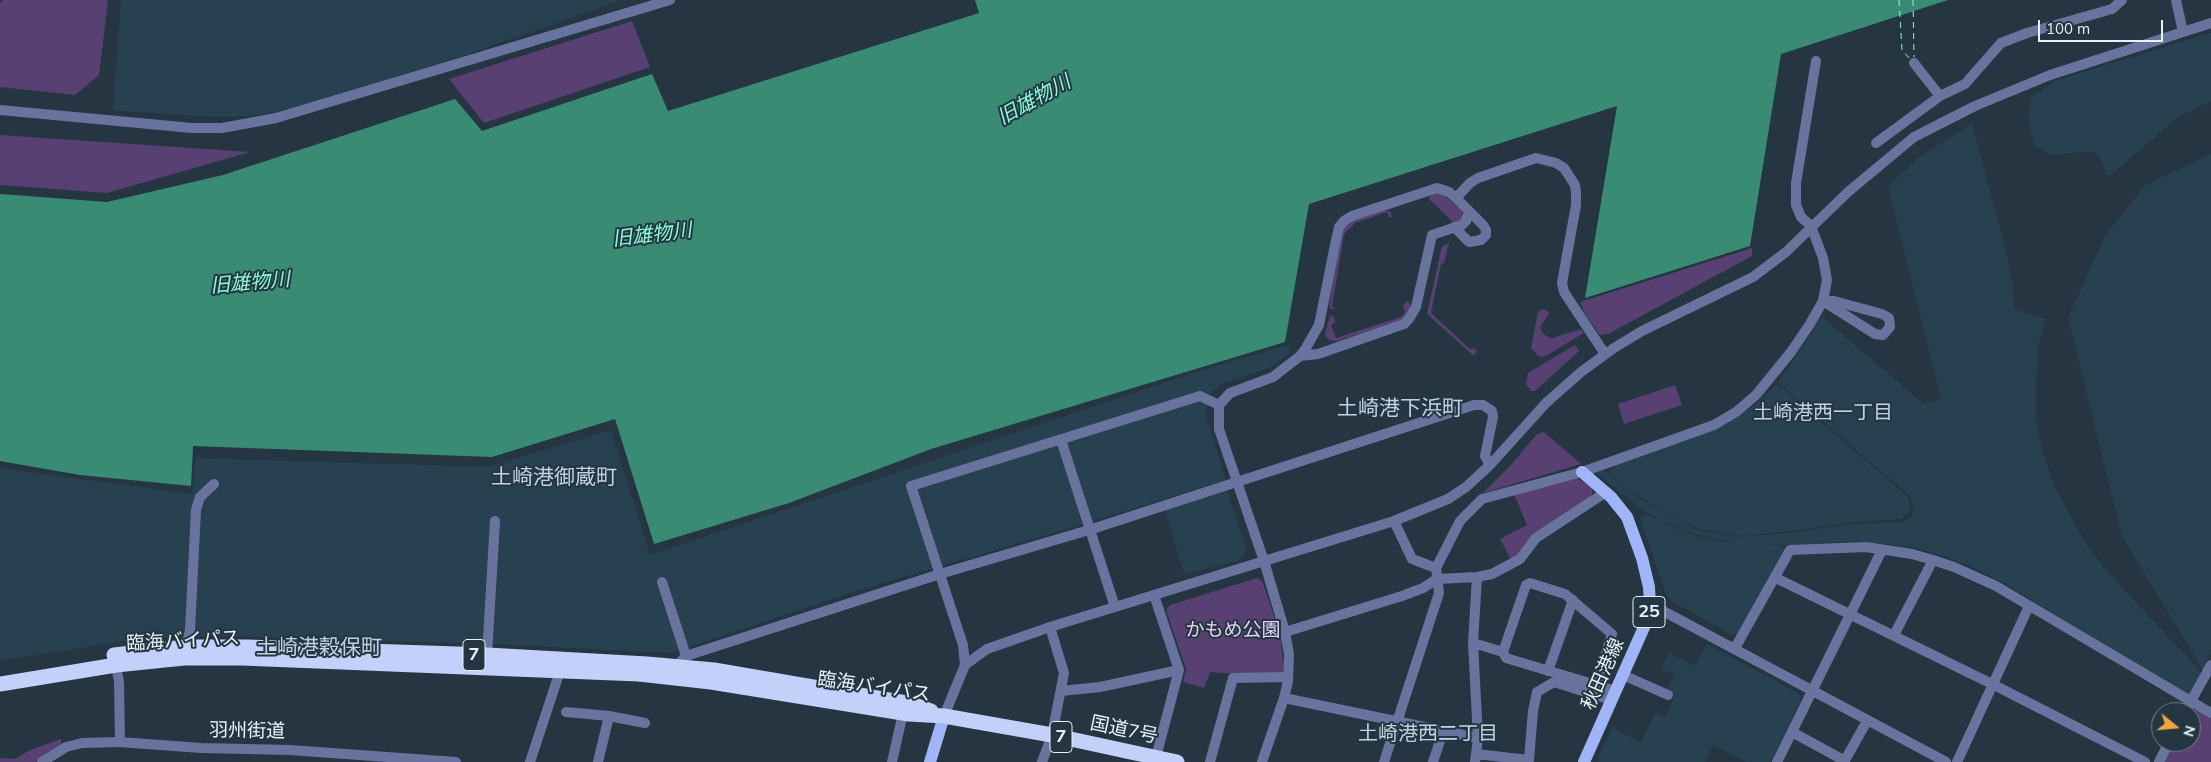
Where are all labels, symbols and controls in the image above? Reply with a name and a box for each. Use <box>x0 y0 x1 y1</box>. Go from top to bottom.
scale bar <box>2041 10 2166 42</box>
text: 100 m <box>2046 19 2090 38</box>
water label: 旧雄物川 <box>993 70 1075 130</box>
water label: 旧雄物川 <box>611 218 693 252</box>
water label: 旧雄物川 <box>209 268 291 298</box>
district label: 土崎港下浜町 <box>1337 396 1463 422</box>
district label: 土崎港西一丁目 <box>1753 401 1893 425</box>
district label: 土崎港御蔵町 <box>491 465 617 491</box>
road number: 25 <box>1633 596 1665 628</box>
park label: かもめ公園 <box>1186 619 1280 641</box>
street label: 臨海バイパス <box>125 627 241 655</box>
district label: 土崎港穀保町 <box>256 635 382 661</box>
street label: 秋田港線 <box>1577 635 1629 713</box>
road number: 7 <box>463 640 485 670</box>
street label: 臨海バイパス <box>816 668 932 706</box>
north arrow <box>2151 702 2201 752</box>
street label: 国道7号 <box>1088 712 1160 748</box>
street label: 羽州街道 <box>209 719 285 743</box>
road number: 7 <box>1050 722 1072 752</box>
district label: 土崎港西二丁目 <box>1358 722 1498 746</box>
text: N <box>2179 723 2200 739</box>

